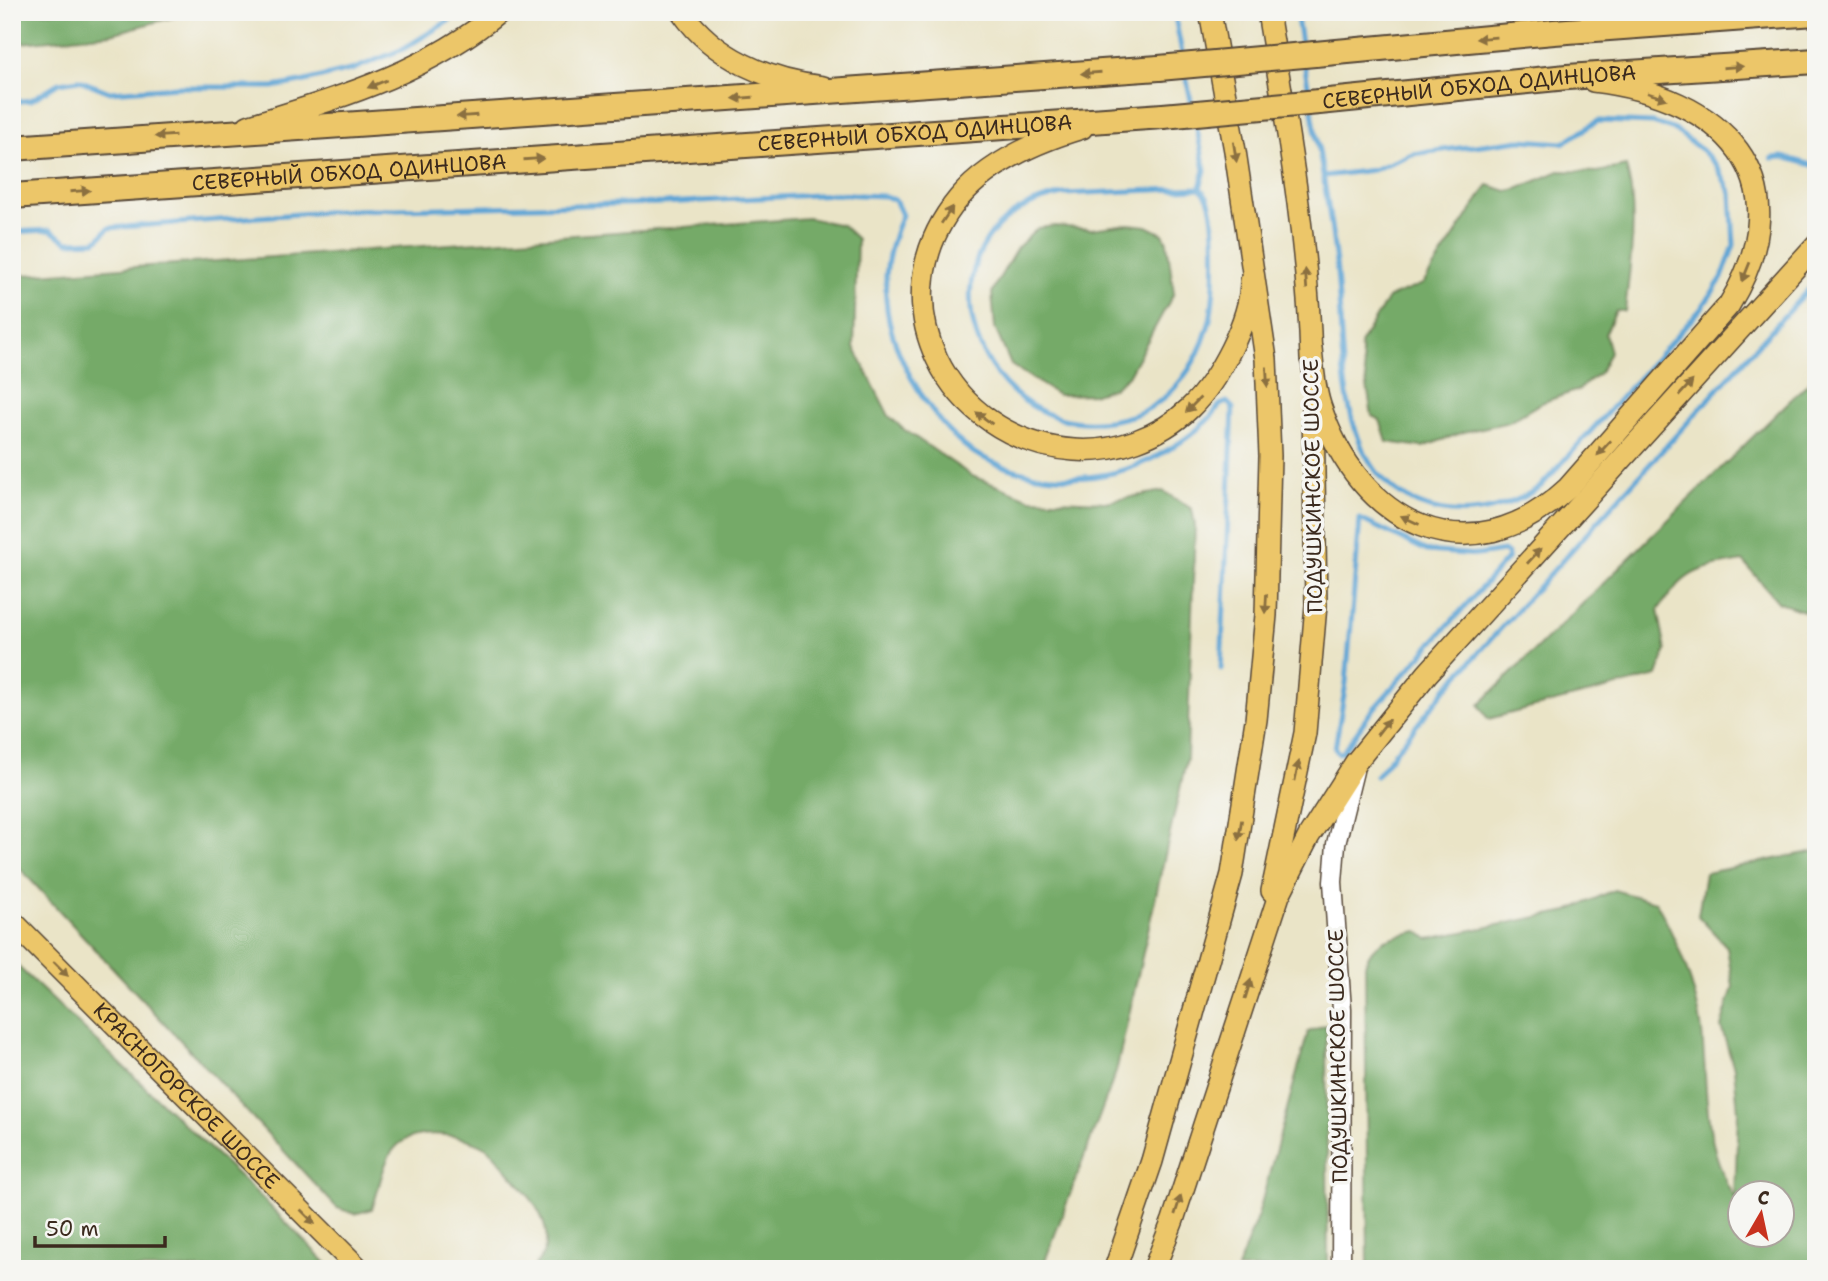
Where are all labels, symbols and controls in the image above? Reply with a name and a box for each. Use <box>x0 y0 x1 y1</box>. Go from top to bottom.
one-way arrow <box>1474 33 1496 44</box>
street label: СЕВЕРНЫЙ ОБХОД ОДИНЦОВА <box>1321 59 1637 116</box>
one-way arrow <box>1722 61 1744 72</box>
one-way arrow <box>1079 68 1101 79</box>
one-way arrow <box>367 78 388 89</box>
one-way arrow <box>1647 91 1668 101</box>
one-way arrow <box>732 92 754 103</box>
street label: СЕВЕРНЫЙ ОБХОД ОДИНЦОВА <box>757 108 1073 158</box>
one-way arrow <box>456 110 478 121</box>
one-way arrow <box>154 131 176 142</box>
one-way arrow <box>1230 141 1241 163</box>
street label: СЕВЕРНЫЙ ОБХОД ОДИНЦОВА <box>191 148 507 197</box>
one-way arrow <box>524 154 546 165</box>
one-way arrow <box>70 185 92 196</box>
one-way arrow <box>941 206 954 225</box>
one-way arrow <box>1741 262 1752 283</box>
one-way arrow <box>1300 268 1311 290</box>
street label: ПОДУШКИНСКОЕ ШОССЕ <box>1297 359 1329 613</box>
one-way arrow <box>1262 366 1273 388</box>
one-way arrow <box>1678 380 1694 397</box>
one-way arrow <box>1184 397 1201 414</box>
one-way arrow <box>975 411 993 425</box>
one-way arrow <box>1596 439 1612 457</box>
one-way arrow <box>1400 515 1420 526</box>
one-way arrow <box>1525 548 1541 565</box>
one-way arrow <box>1260 593 1271 615</box>
one-way arrow <box>1375 718 1390 735</box>
one-way arrow <box>1292 760 1303 782</box>
one-way arrow <box>1234 819 1245 841</box>
street label: ПОДУШКИНСКОЕ ШОССЕ <box>1322 929 1354 1183</box>
one-way arrow <box>52 961 69 978</box>
one-way arrow <box>1244 978 1254 999</box>
street label: КРАСНОГОРСКОЕ ШОССЕ <box>87 996 286 1195</box>
north arrow <box>1727 1180 1797 1250</box>
text: С <box>1756 1184 1771 1211</box>
one-way arrow <box>1173 1194 1184 1215</box>
scale bar <box>35 1204 164 1248</box>
one-way arrow <box>300 1209 316 1225</box>
text: 50 m <box>46 1215 99 1243</box>

